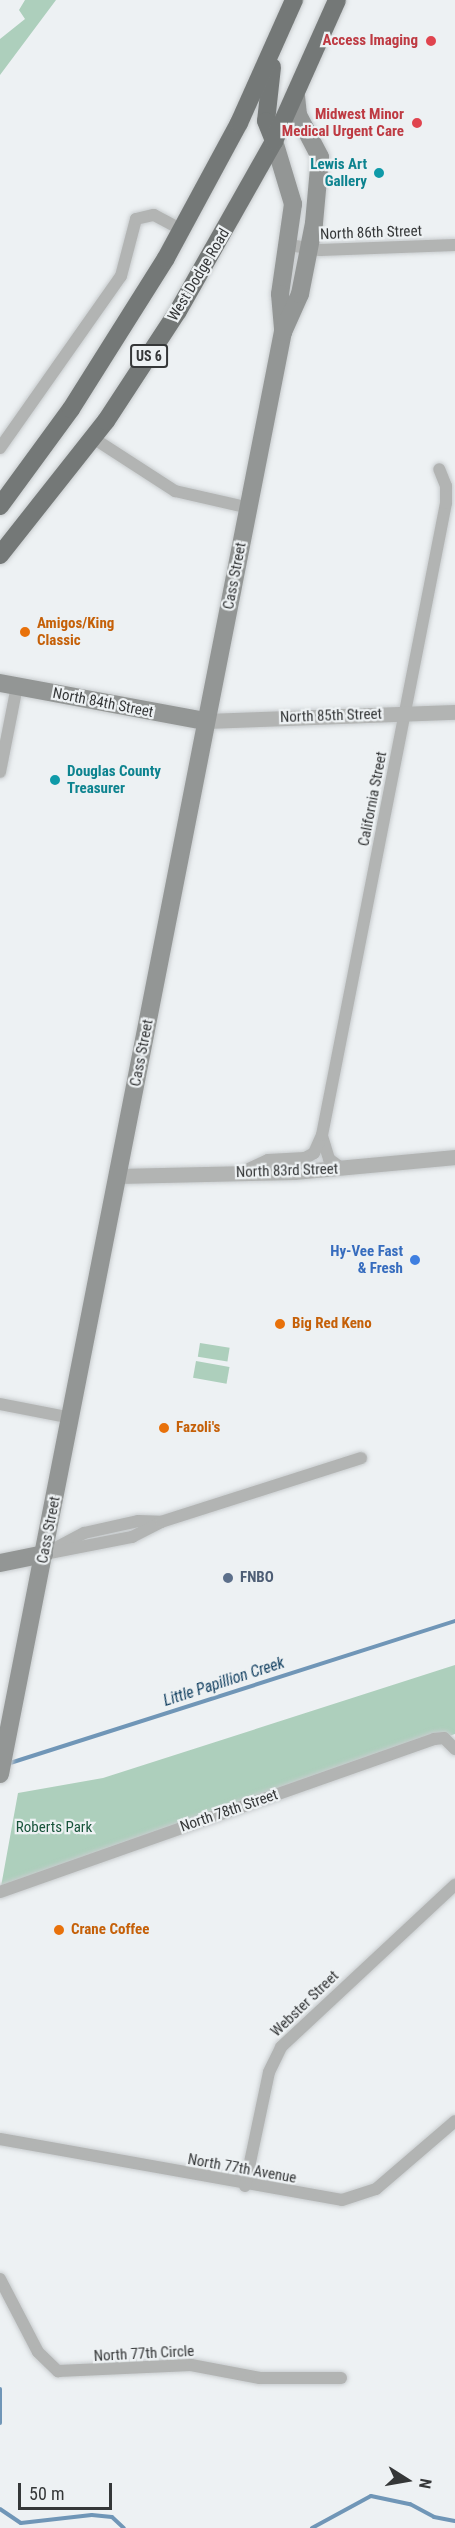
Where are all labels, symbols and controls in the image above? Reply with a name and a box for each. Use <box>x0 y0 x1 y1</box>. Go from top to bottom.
place label: Access Imaging <box>322 32 418 50</box>
marker: Access Imaging <box>422 32 440 50</box>
place label: Midwest Minor Medical Urgent Care <box>282 105 404 140</box>
marker: Midwest Minor Medical Urgent Care <box>408 114 426 132</box>
place label: Lewis Art Gallery <box>310 155 367 190</box>
marker: Lewis Art Gallery <box>372 166 386 180</box>
street label: North 86th Street <box>320 222 422 244</box>
street label: West Dodge Road <box>164 226 234 324</box>
road number: US 6 <box>130 345 168 367</box>
street label: Cass Street <box>220 541 250 611</box>
place label: Amigos/King Classic <box>37 614 114 649</box>
marker: Amigos/King Classic <box>18 625 32 639</box>
street label: North 84th Street <box>51 684 155 722</box>
street label: North 85th Street <box>280 705 382 727</box>
street label: California Street <box>355 750 391 848</box>
place label: Douglas County Treasurer <box>67 762 161 797</box>
marker: Douglas County Treasurer <box>48 773 62 787</box>
street label: Cass Street <box>127 1018 157 1088</box>
street label: North 83rd Street <box>236 1160 338 1182</box>
place label: Hy-Vee Fast & Fresh <box>330 1242 403 1277</box>
marker: Hy-Vee Fast & Fresh <box>408 1253 422 1267</box>
place label: Big Red Keno <box>292 1315 372 1333</box>
marker: Big Red Keno <box>273 1317 287 1331</box>
place label: Fazoli's <box>176 1419 220 1437</box>
marker: Fazoli's <box>157 1421 171 1435</box>
street label: Cass Street <box>34 1495 64 1565</box>
place label: FNBO <box>240 1569 274 1587</box>
marker: FNBO <box>221 1571 235 1585</box>
water label: Little Papillion Creek <box>161 1653 287 1711</box>
street label: North 78th Street <box>178 1786 280 1836</box>
park label: Roberts Park <box>16 1819 92 1837</box>
place label: Crane Coffee <box>71 1921 149 1939</box>
marker: Crane Coffee <box>52 1923 66 1937</box>
street label: Webster Street <box>267 1967 343 2041</box>
street label: North 77th Avenue <box>186 2151 298 2187</box>
street label: North 77th Circle <box>93 2342 195 2366</box>
north arrow <box>377 2450 437 2510</box>
scale bar <box>21 2471 116 2509</box>
text: N <box>415 2477 435 2490</box>
text: 50 m <box>29 2483 64 2504</box>

